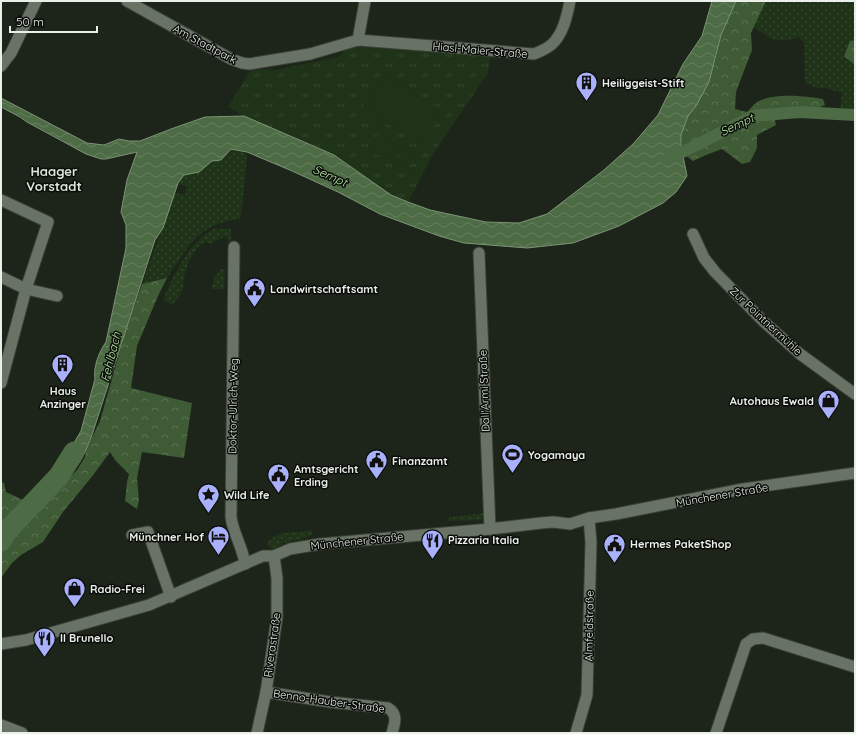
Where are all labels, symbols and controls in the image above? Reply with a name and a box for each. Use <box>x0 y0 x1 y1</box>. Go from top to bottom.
scale bar <box>10 8 97 34</box>
text: 50 m <box>16 14 44 29</box>
street label: Am Stadtpark <box>171 21 240 67</box>
street label: Hiasl-Maier-Straße <box>432 39 528 61</box>
building icon: Heiliggeist-Stift <box>574 70 600 103</box>
place label: Heiliggeist-Stift <box>602 76 685 90</box>
water label: Sempt <box>717 109 758 139</box>
water label: Sempt <box>311 161 351 190</box>
district label: Haager Vorstadt <box>26 163 82 194</box>
public building icon: Landwirtschaftsamt <box>242 276 268 309</box>
place label: Landwirtschaftsamt <box>270 282 378 296</box>
street label: Zur Pointnermühle <box>727 284 805 358</box>
water label: Fehlbach <box>97 330 124 383</box>
street label: Dall'Armi Straße <box>476 350 492 432</box>
building icon: Haus Anzinger <box>50 352 76 385</box>
street label: Doktor-Ulrich-Weg <box>225 358 241 454</box>
place label: Haus Anzinger <box>40 384 86 411</box>
shop icon: Autohaus Ewald <box>816 388 842 421</box>
place label: Autohaus Ewald <box>730 394 814 408</box>
sports icon: Yogamaya <box>500 442 526 475</box>
public building icon: Finanzamt <box>364 448 390 481</box>
place label: Yogamaya <box>528 448 585 462</box>
place label: Finanzamt <box>392 454 448 468</box>
public building icon: Amtsgericht Erding <box>266 462 292 495</box>
place label: Amtsgericht Erding <box>294 462 359 489</box>
street label: Münchener Straße <box>675 480 769 510</box>
place icon: Wild Life <box>196 482 222 515</box>
place label: Wild Life <box>224 488 270 502</box>
hotel icon: Münchner Hof <box>206 524 232 557</box>
restaurant icon: Pizzaria Italia <box>420 527 446 560</box>
street label: Münchener Straße <box>310 529 404 553</box>
place label: Münchner Hof <box>129 530 204 544</box>
public building icon: Hermes PaketShop <box>602 531 628 564</box>
place label: Pizzaria Italia <box>448 533 519 547</box>
place label: Hermes PaketShop <box>630 537 732 551</box>
shop icon: Radio-Frei <box>62 576 88 609</box>
place label: Radio-Frei <box>90 582 145 596</box>
street label: Almfeldstraße <box>581 590 597 662</box>
street label: Riverastraße <box>261 612 283 678</box>
restaurant icon: Il Brunello <box>31 625 57 658</box>
place label: Il Brunello <box>60 631 113 645</box>
street label: Benno-Hauber-Straße <box>272 686 386 716</box>

